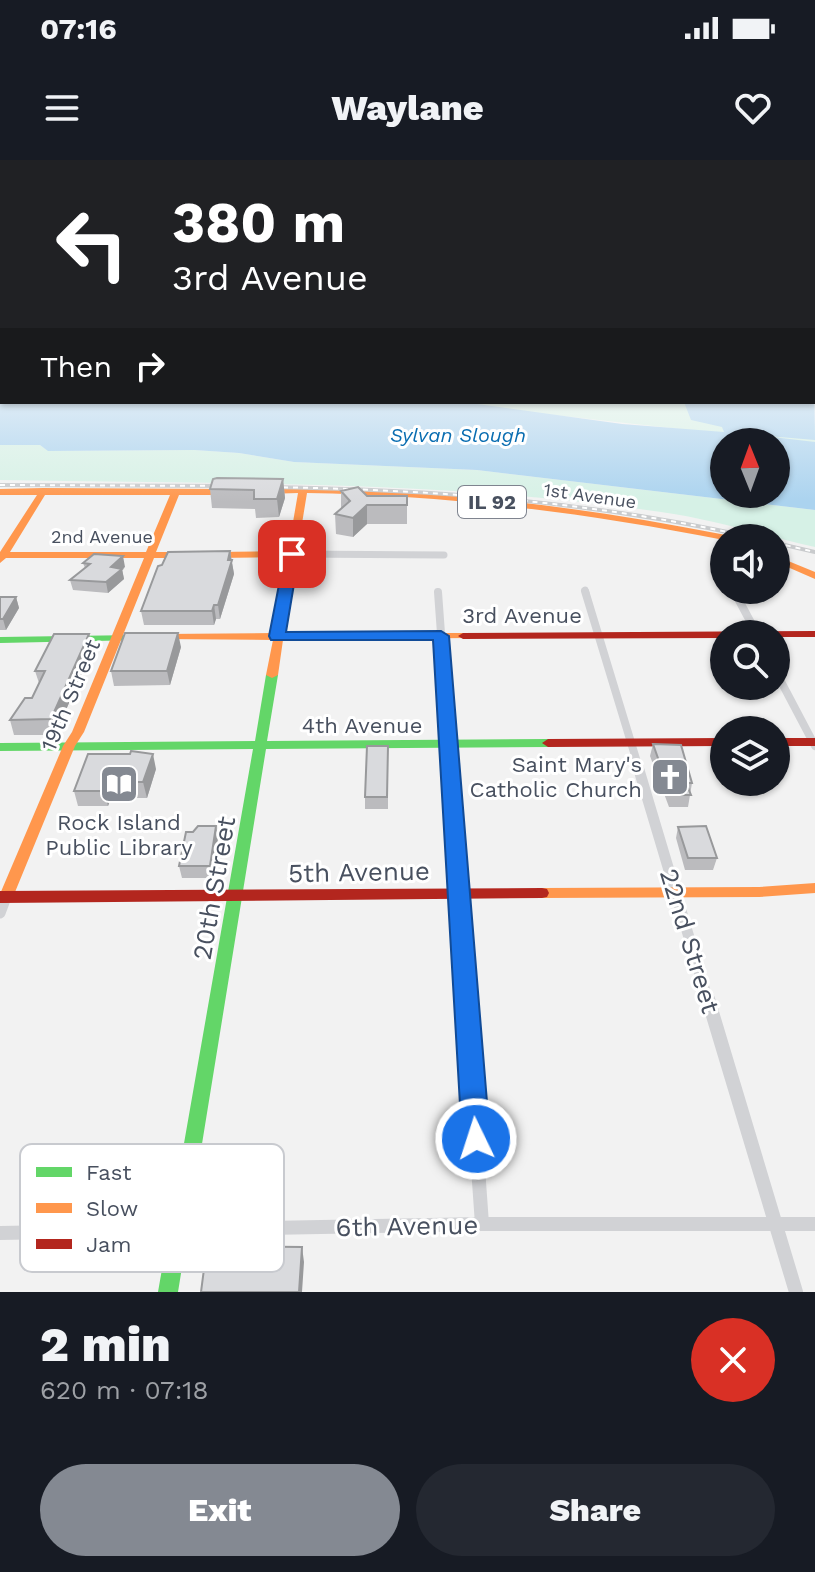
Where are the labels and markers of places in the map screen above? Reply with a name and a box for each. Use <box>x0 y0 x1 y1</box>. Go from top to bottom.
pin <box>258 520 326 588</box>
place label: Saint Mary's Catholic Church <box>470 752 642 802</box>
church icon: Saint Mary's Catholic Church <box>649 756 691 798</box>
library icon: Rock Island Public Library <box>98 763 140 805</box>
place label: Rock Island Public Library <box>45 810 193 860</box>

